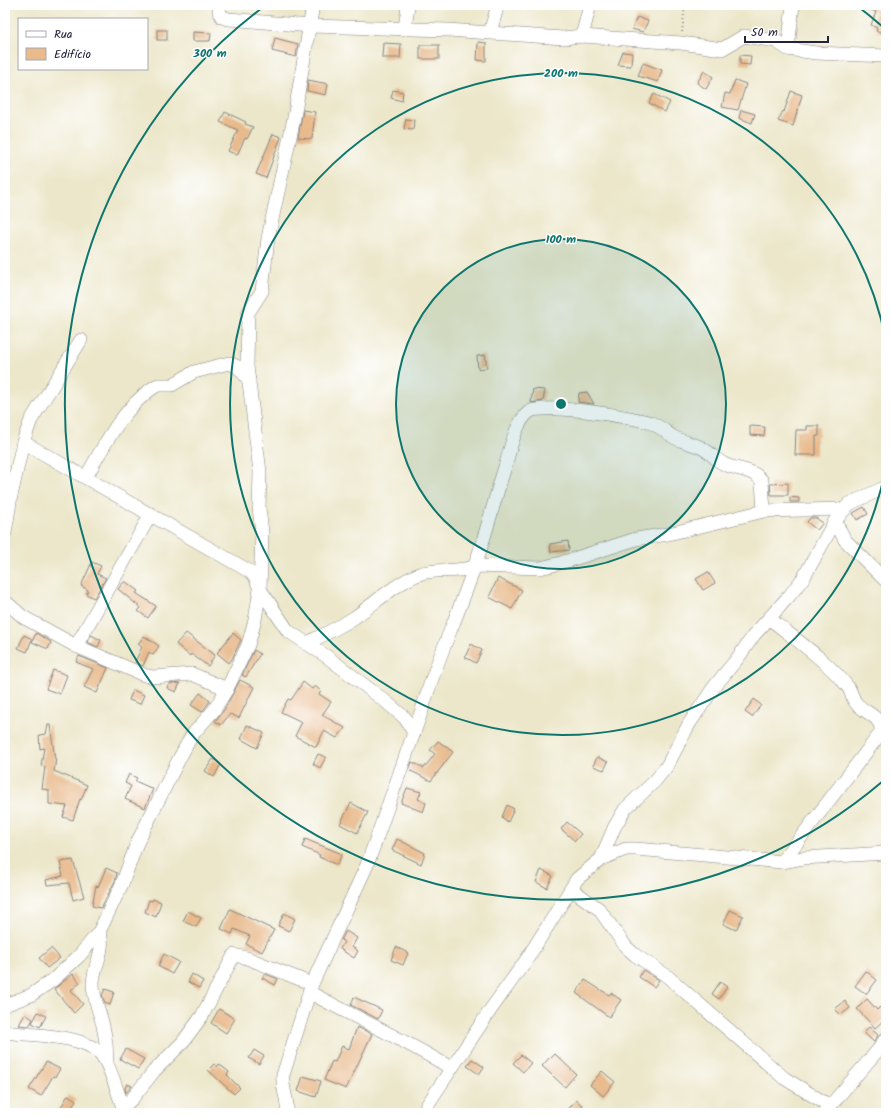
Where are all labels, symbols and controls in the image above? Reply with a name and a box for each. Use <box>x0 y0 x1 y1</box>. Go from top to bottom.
legend <box>18 18 148 70</box>
scale bar <box>745 18 828 44</box>
text: 50 m <box>751 23 778 42</box>
text: Rua <box>54 25 73 44</box>
text: 300 m <box>192 44 227 63</box>
text: Edifício <box>54 45 91 64</box>
text: 200 m <box>544 64 578 83</box>
text: 100 m <box>546 230 576 249</box>
centre of rings <box>554 397 568 411</box>

